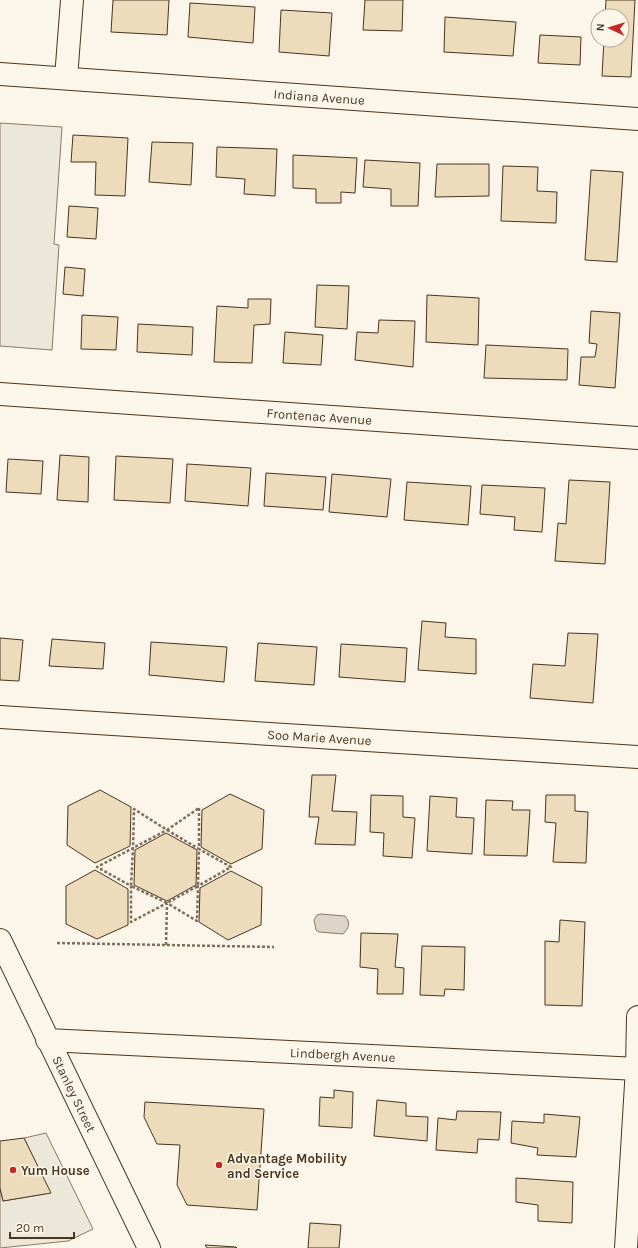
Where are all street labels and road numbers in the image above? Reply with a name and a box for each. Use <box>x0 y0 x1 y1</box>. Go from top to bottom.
street label: Indiana Avenue <box>273 86 366 108</box>
street label: Frontenac Avenue <box>266 405 373 428</box>
street label: Soo Marie Avenue <box>267 727 372 748</box>
street label: Lindbergh Avenue <box>290 1045 396 1065</box>
street label: Stanley Street <box>49 1054 99 1135</box>

